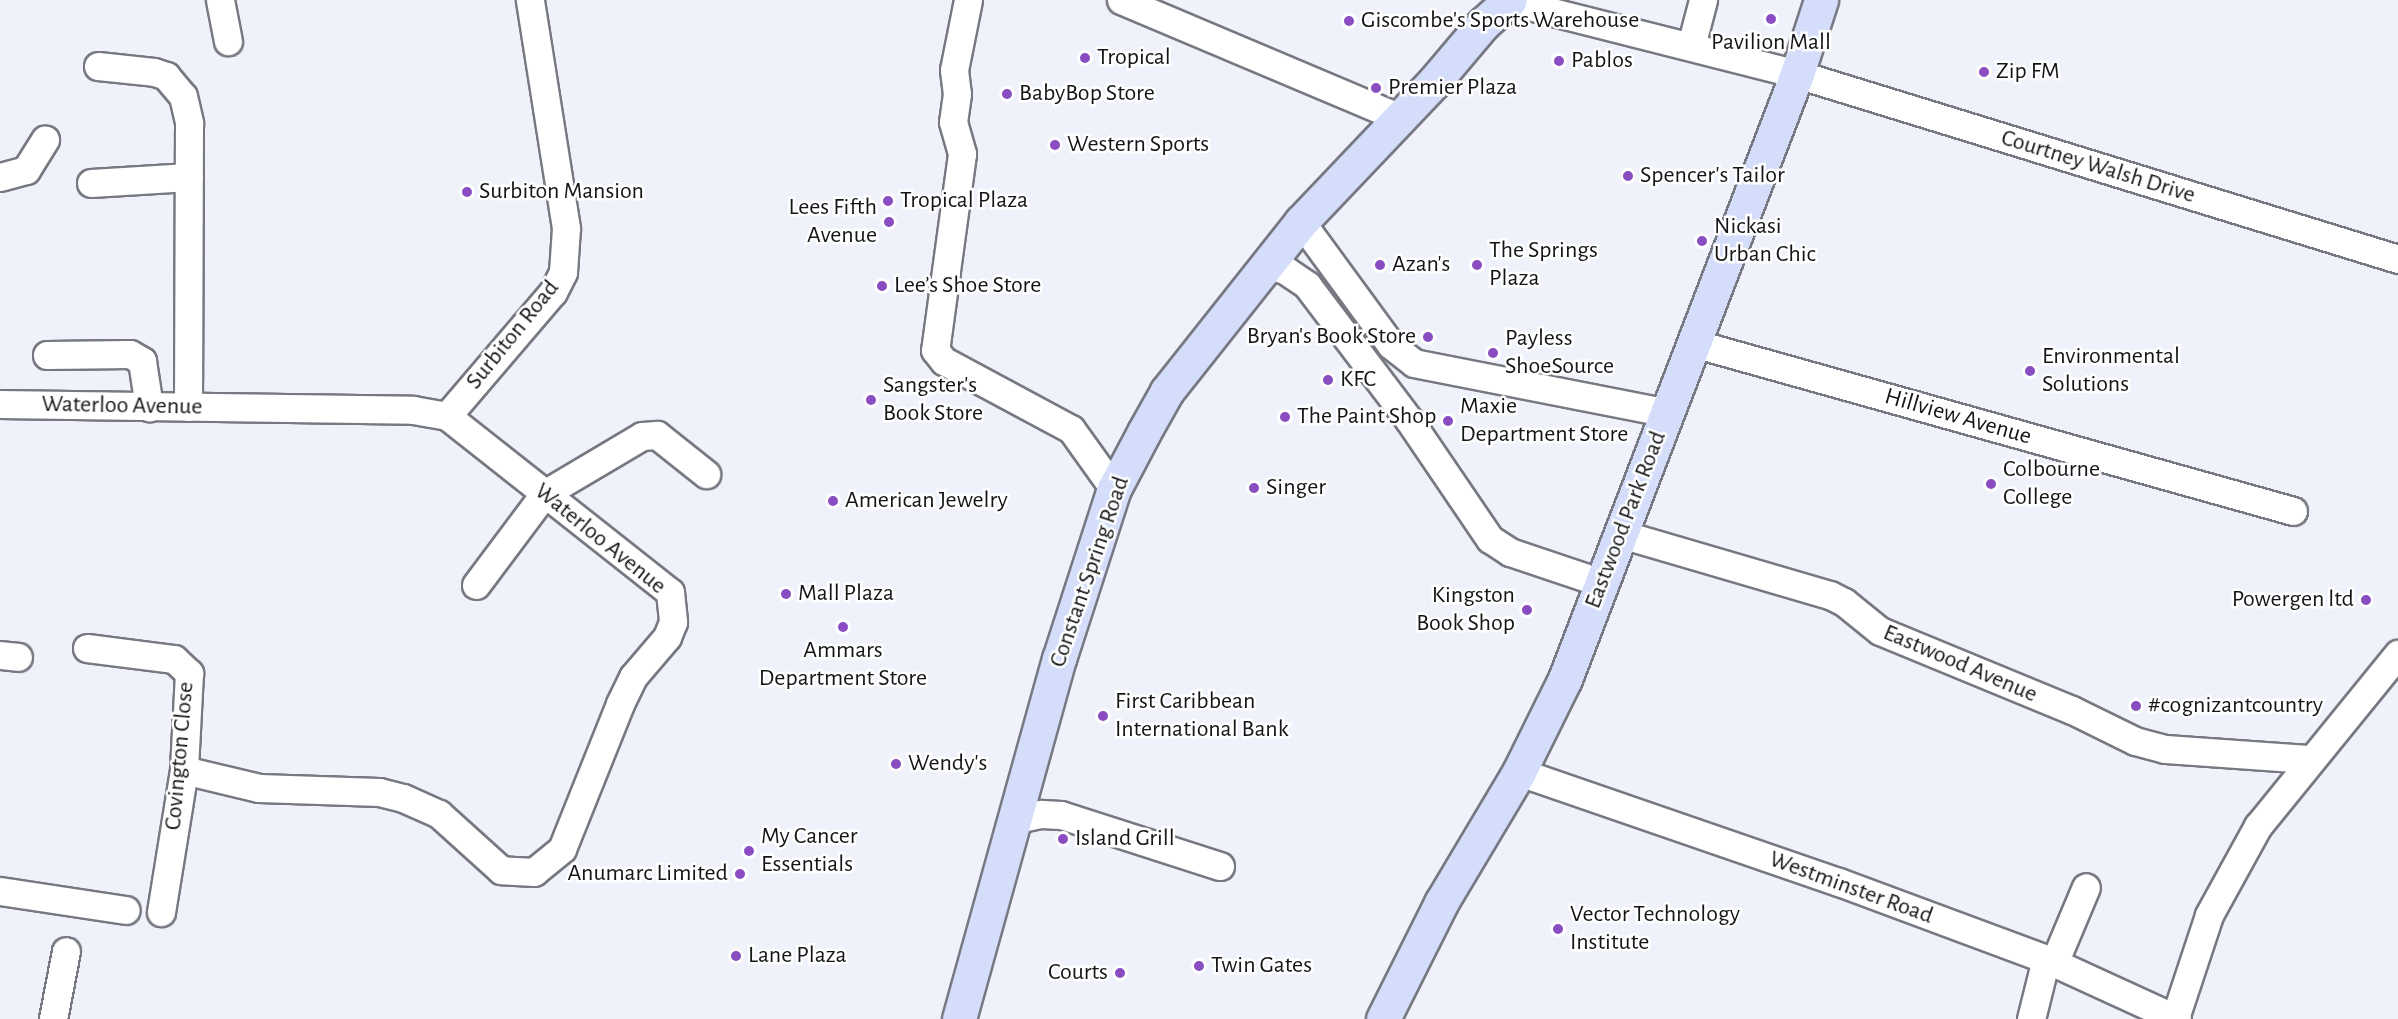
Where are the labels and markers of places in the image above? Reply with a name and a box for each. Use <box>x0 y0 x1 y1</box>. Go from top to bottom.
place label: Giscombe's Sports Warehouse <box>1361 7 1639 35</box>
marker: Pavilion Mall <box>1764 12 1778 26</box>
marker: Giscombe's Sports Warehouse <box>1342 14 1356 28</box>
place label: Pavilion Mall <box>1711 29 1831 57</box>
place label: Tropical <box>1097 44 1171 72</box>
place label: Pablos <box>1571 47 1633 75</box>
marker: Tropical <box>1078 51 1092 65</box>
marker: Pablos <box>1552 54 1566 68</box>
place label: Zip FM <box>1996 58 2060 86</box>
marker: Zip FM <box>1977 65 1991 79</box>
place label: Premier Plaza <box>1388 74 1517 102</box>
place label: BabyBop Store <box>1019 80 1155 108</box>
marker: Premier Plaza <box>1369 81 1383 95</box>
marker: BabyBop Store <box>1000 87 1014 101</box>
place label: Western Sports <box>1067 131 1209 159</box>
marker: Western Sports <box>1048 138 1062 152</box>
place label: Spencer's Tailor <box>1640 162 1785 190</box>
marker: Spencer's Tailor <box>1621 169 1635 183</box>
place label: Surbiton Mansion <box>479 178 644 206</box>
marker: Surbiton Mansion <box>460 185 474 199</box>
place label: Tropical Plaza <box>900 187 1028 215</box>
place label: Lees Fifth Avenue <box>789 194 877 250</box>
marker: Tropical Plaza <box>881 194 895 208</box>
place label: Nickasi Urban Chic <box>1714 213 1816 269</box>
marker: Lees Fifth Avenue <box>882 215 896 229</box>
marker: Nickasi Urban Chic <box>1695 234 1709 248</box>
place label: The Springs Plaza <box>1489 237 1598 293</box>
place label: Azan's <box>1392 251 1450 279</box>
marker: Azan's <box>1373 258 1387 272</box>
marker: The Springs Plaza <box>1470 258 1484 272</box>
place label: Lee’s Shoe Store <box>894 272 1041 300</box>
marker: Lee’s Shoe Store <box>875 279 889 293</box>
place label: Bryan's Book Store <box>1247 323 1416 351</box>
place label: Payless ShoeSource <box>1505 325 1614 381</box>
marker: Bryan's Book Store <box>1421 330 1435 344</box>
place label: Environmental Solutions <box>2042 343 2180 399</box>
marker: Payless ShoeSource <box>1486 346 1500 360</box>
marker: Environmental Solutions <box>2023 364 2037 378</box>
place label: KFC <box>1340 366 1376 394</box>
place label: Sangster's Book Store <box>883 372 983 428</box>
marker: KFC <box>1321 373 1335 387</box>
marker: Sangster's Book Store <box>864 393 878 407</box>
place label: Maxie Department Store <box>1460 393 1628 449</box>
place label: The Paint Shop <box>1297 403 1436 431</box>
marker: The Paint Shop <box>1278 410 1292 424</box>
marker: Maxie Department Store <box>1441 414 1455 428</box>
place label: Colbourne College <box>2003 456 2100 512</box>
place label: Singer <box>1266 474 1326 502</box>
marker: Colbourne College <box>1984 477 1998 491</box>
marker: Singer <box>1247 481 1261 495</box>
place label: American Jewelry <box>845 487 1008 515</box>
marker: American Jewelry <box>826 494 840 508</box>
place label: Mall Plaza <box>798 580 894 608</box>
place label: Kingston Book Shop <box>1416 582 1515 638</box>
place label: Powergen ltd <box>2232 586 2354 614</box>
marker: Mall Plaza <box>779 587 793 601</box>
marker: Powergen ltd <box>2359 593 2373 607</box>
marker: Kingston Book Shop <box>1520 603 1534 617</box>
marker: Ammars Department Store <box>836 620 850 634</box>
place label: Ammars Department Store <box>759 637 927 693</box>
place label: First Caribbean International Bank <box>1115 688 1289 744</box>
place label: #cognizantcountry <box>2148 692 2323 720</box>
marker: #cognizantcountry <box>2129 699 2143 713</box>
marker: First Caribbean International Bank <box>1096 709 1110 723</box>
place label: Wendy's <box>908 750 987 778</box>
marker: Wendy's <box>889 757 903 771</box>
place label: My Cancer Essentials <box>761 823 857 879</box>
place label: Island Grill <box>1075 825 1175 853</box>
marker: Island Grill <box>1056 832 1070 846</box>
marker: My Cancer Essentials <box>742 844 756 858</box>
place label: Anumarc Limited <box>567 860 728 888</box>
marker: Anumarc Limited <box>733 867 747 881</box>
place label: Vector Technology Institute <box>1570 901 1740 957</box>
marker: Vector Technology Institute <box>1551 922 1565 936</box>
place label: Lane Plaza <box>748 942 847 970</box>
marker: Lane Plaza <box>729 949 743 963</box>
place label: Twin Gates <box>1211 952 1312 980</box>
place label: Courts <box>1048 959 1108 987</box>
marker: Twin Gates <box>1192 959 1206 973</box>
marker: Courts <box>1113 966 1127 980</box>

